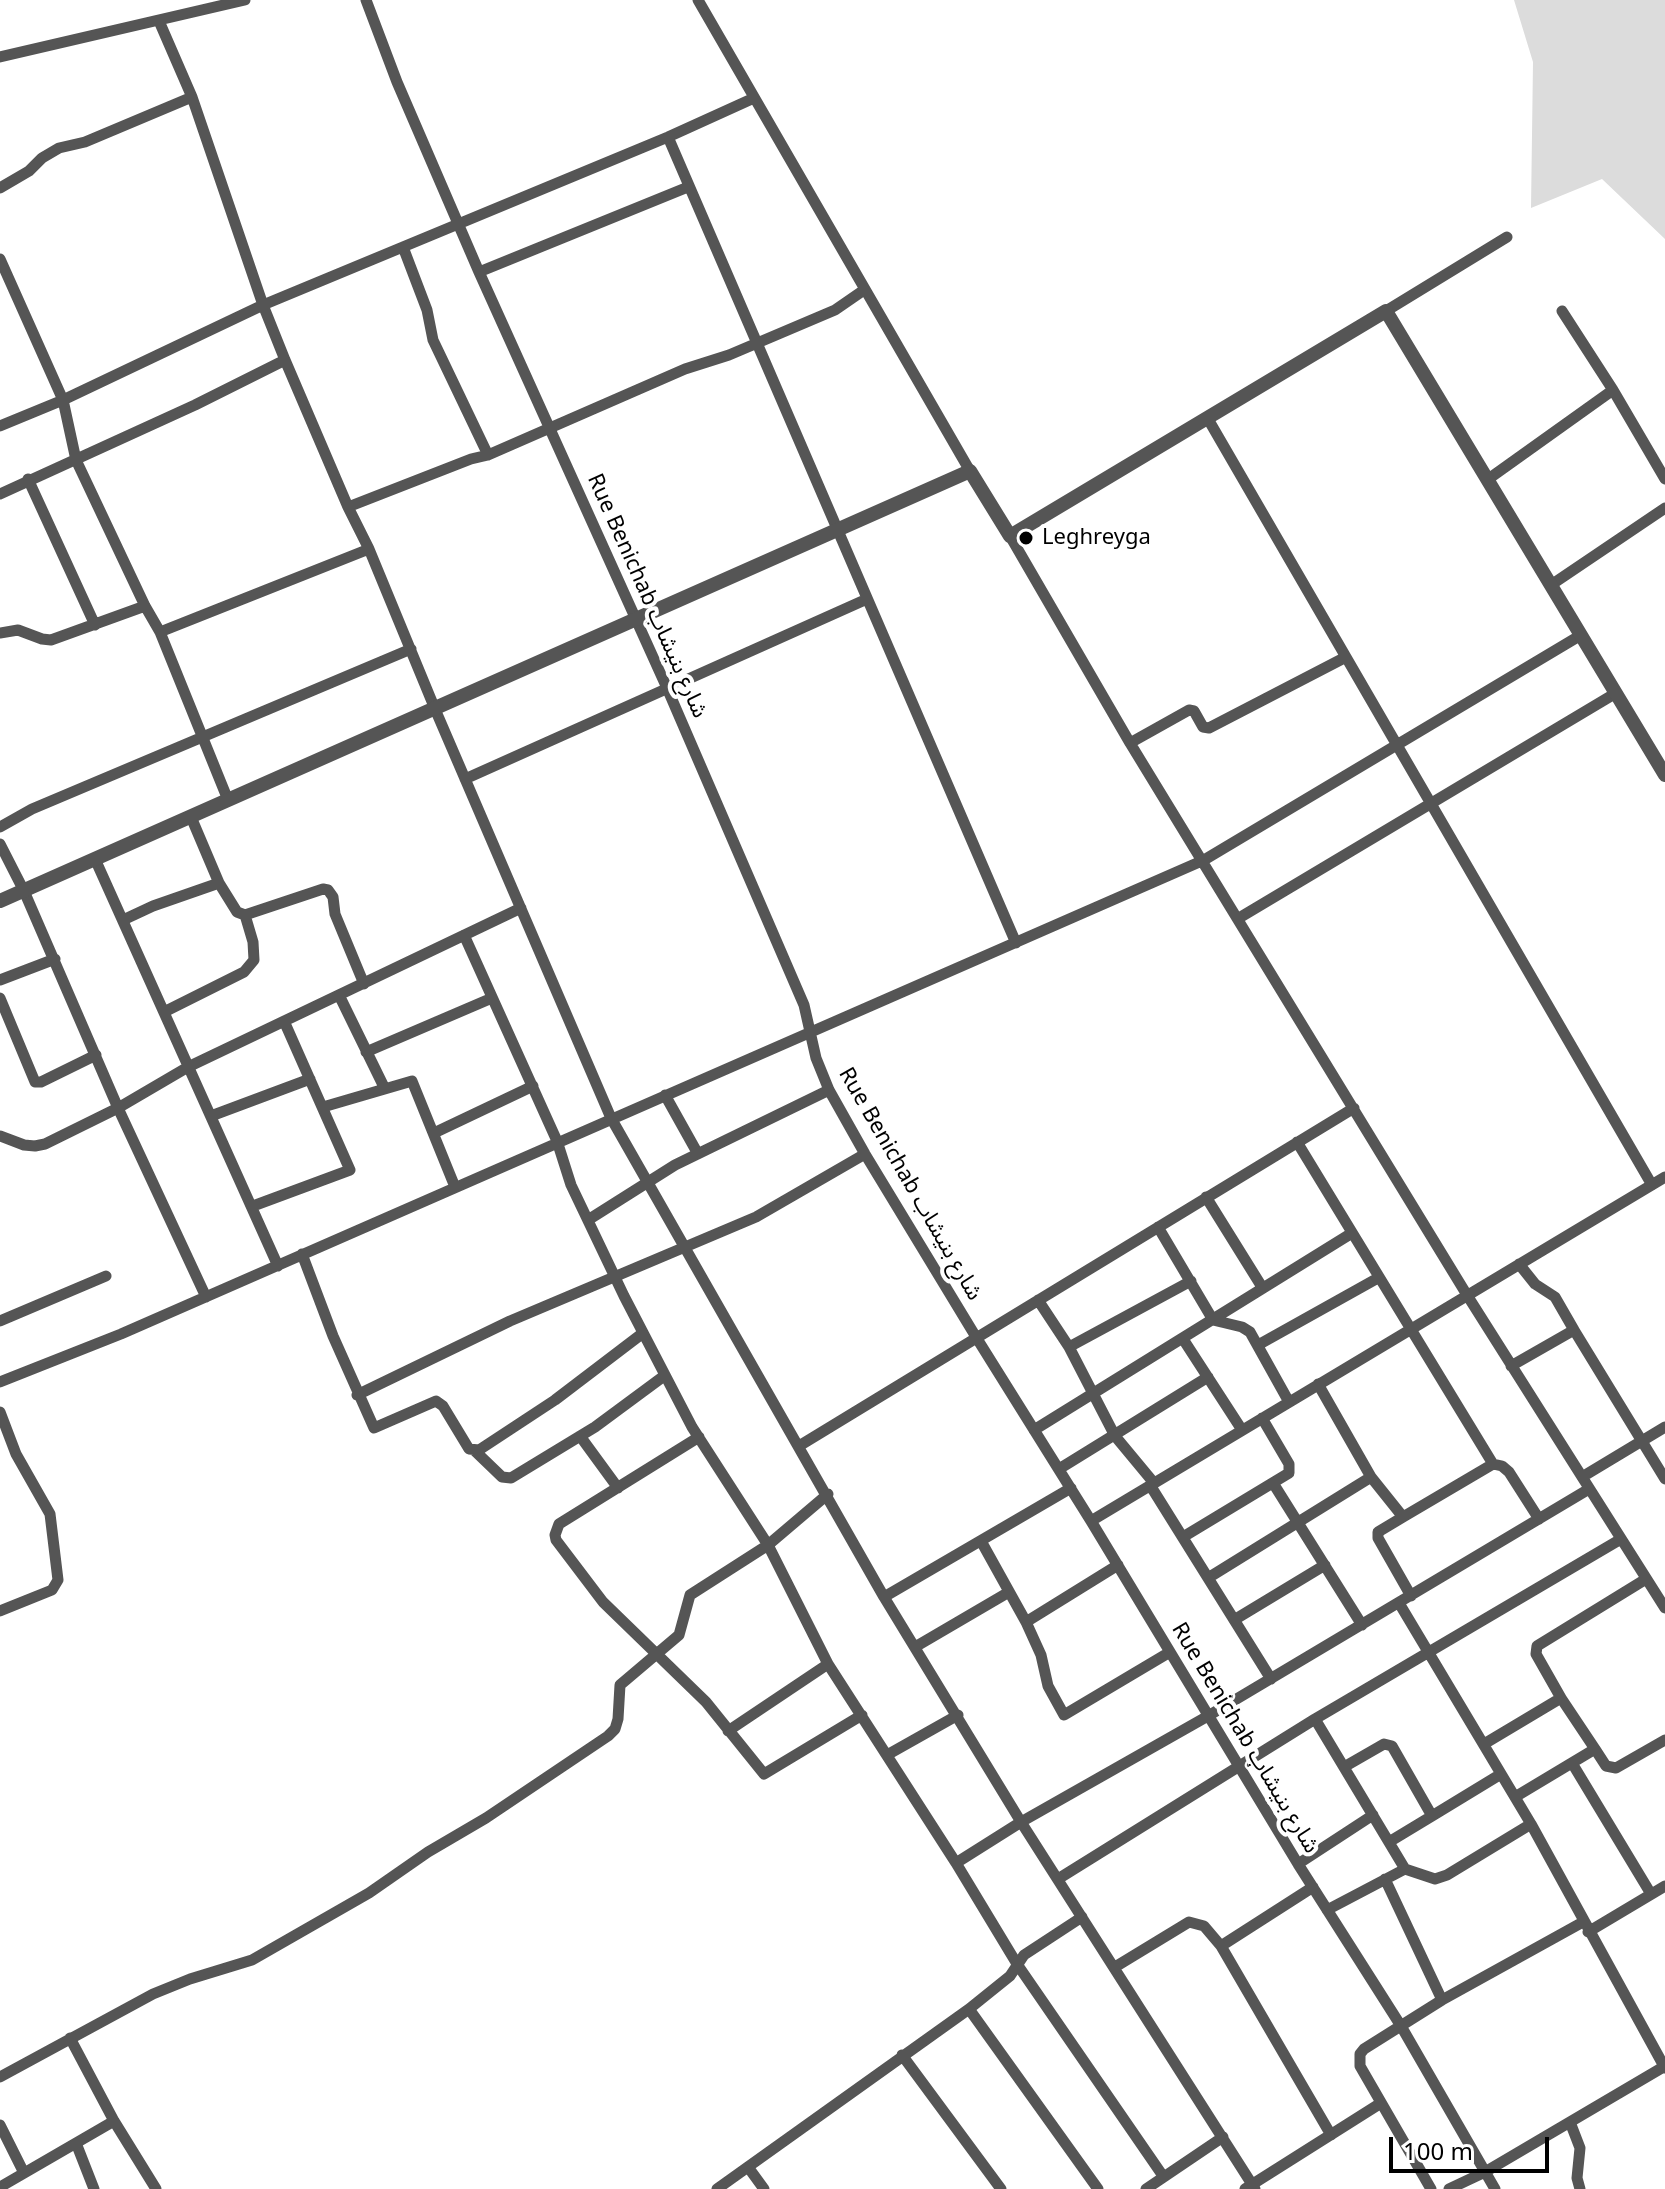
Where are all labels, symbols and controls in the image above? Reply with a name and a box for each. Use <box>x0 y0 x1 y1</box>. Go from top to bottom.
street label: Rue Benichab شارع بنيشاب <box>581 470 713 722</box>
place label: Leghreyga <box>1042 525 1151 551</box>
marker: Leghreyga <box>1017 529 1035 547</box>
street label: Rue Benichab شارع بنيشاب <box>832 1063 988 1305</box>
street label: Rue Benichab شارع بنيشاب <box>1166 1618 1324 1858</box>
scale bar <box>1393 2121 1553 2171</box>
text: 100 m <box>1403 2134 1473 2167</box>

